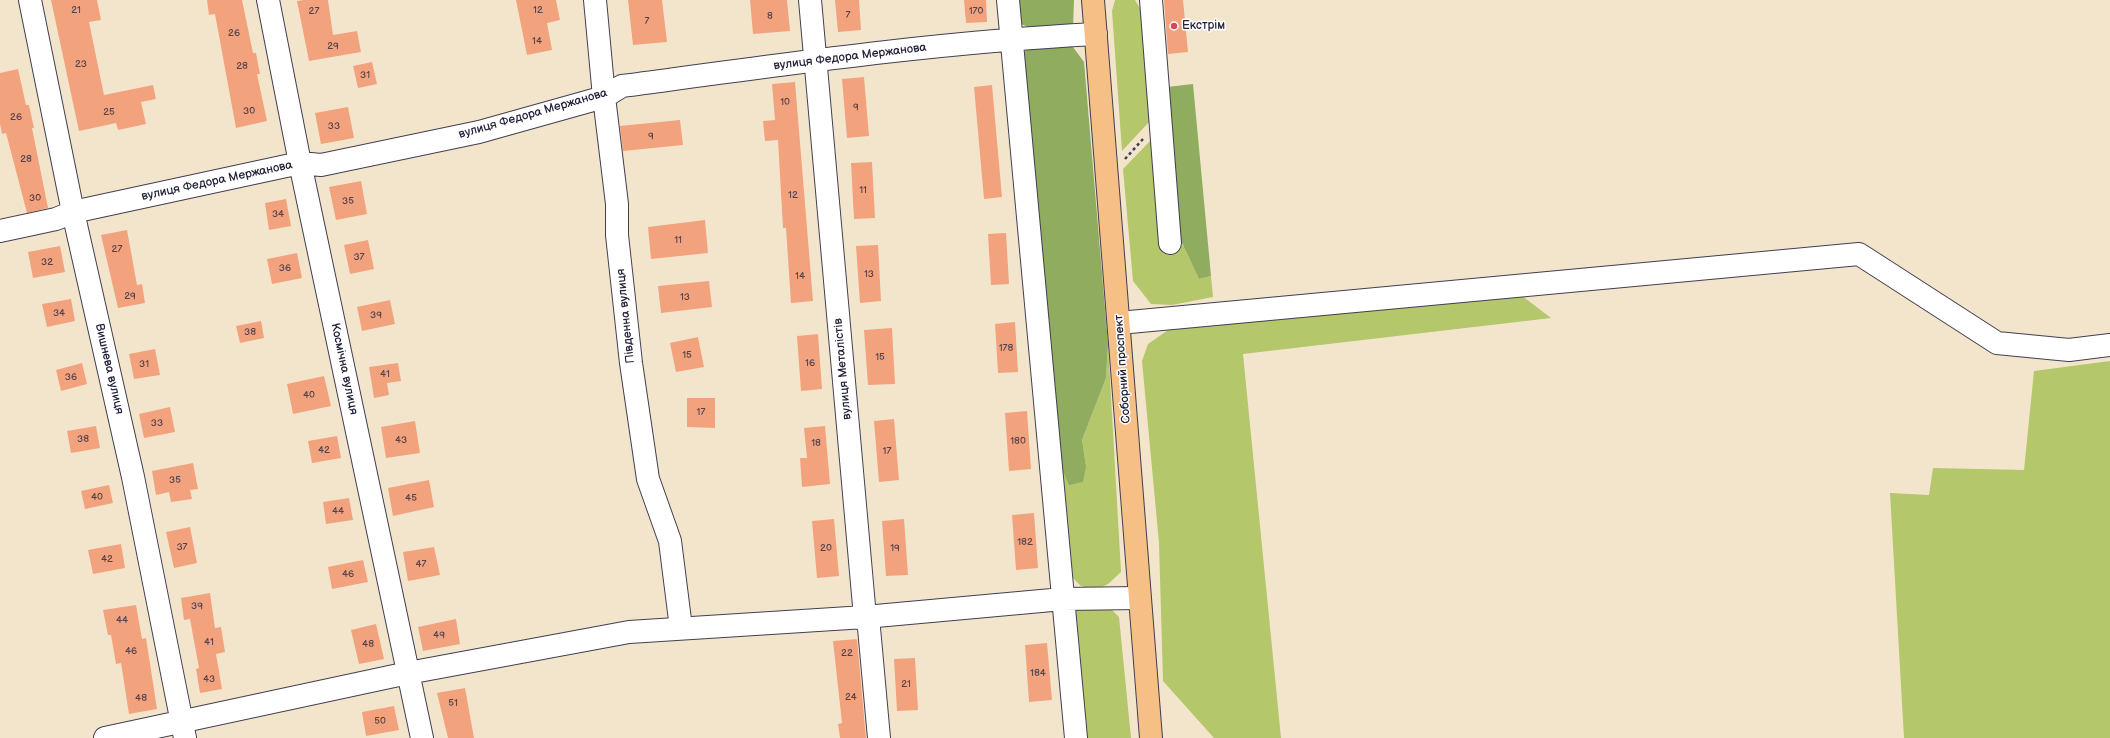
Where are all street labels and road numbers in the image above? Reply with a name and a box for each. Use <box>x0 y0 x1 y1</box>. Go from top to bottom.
street label: вулиця Федора Мержанова <box>773 40 927 74</box>
street label: вулиця Федора Мержанова <box>457 86 609 142</box>
street label: вулиця Федора Мержанова <box>140 158 294 204</box>
street label: Південна вулиця <box>614 268 638 364</box>
street label: Соборний проспект <box>1112 314 1134 424</box>
street label: вулиця Металістів <box>831 318 855 420</box>
street label: Вишнева вулиця <box>92 322 126 416</box>
street label: Космічна вулиця <box>327 322 361 416</box>

